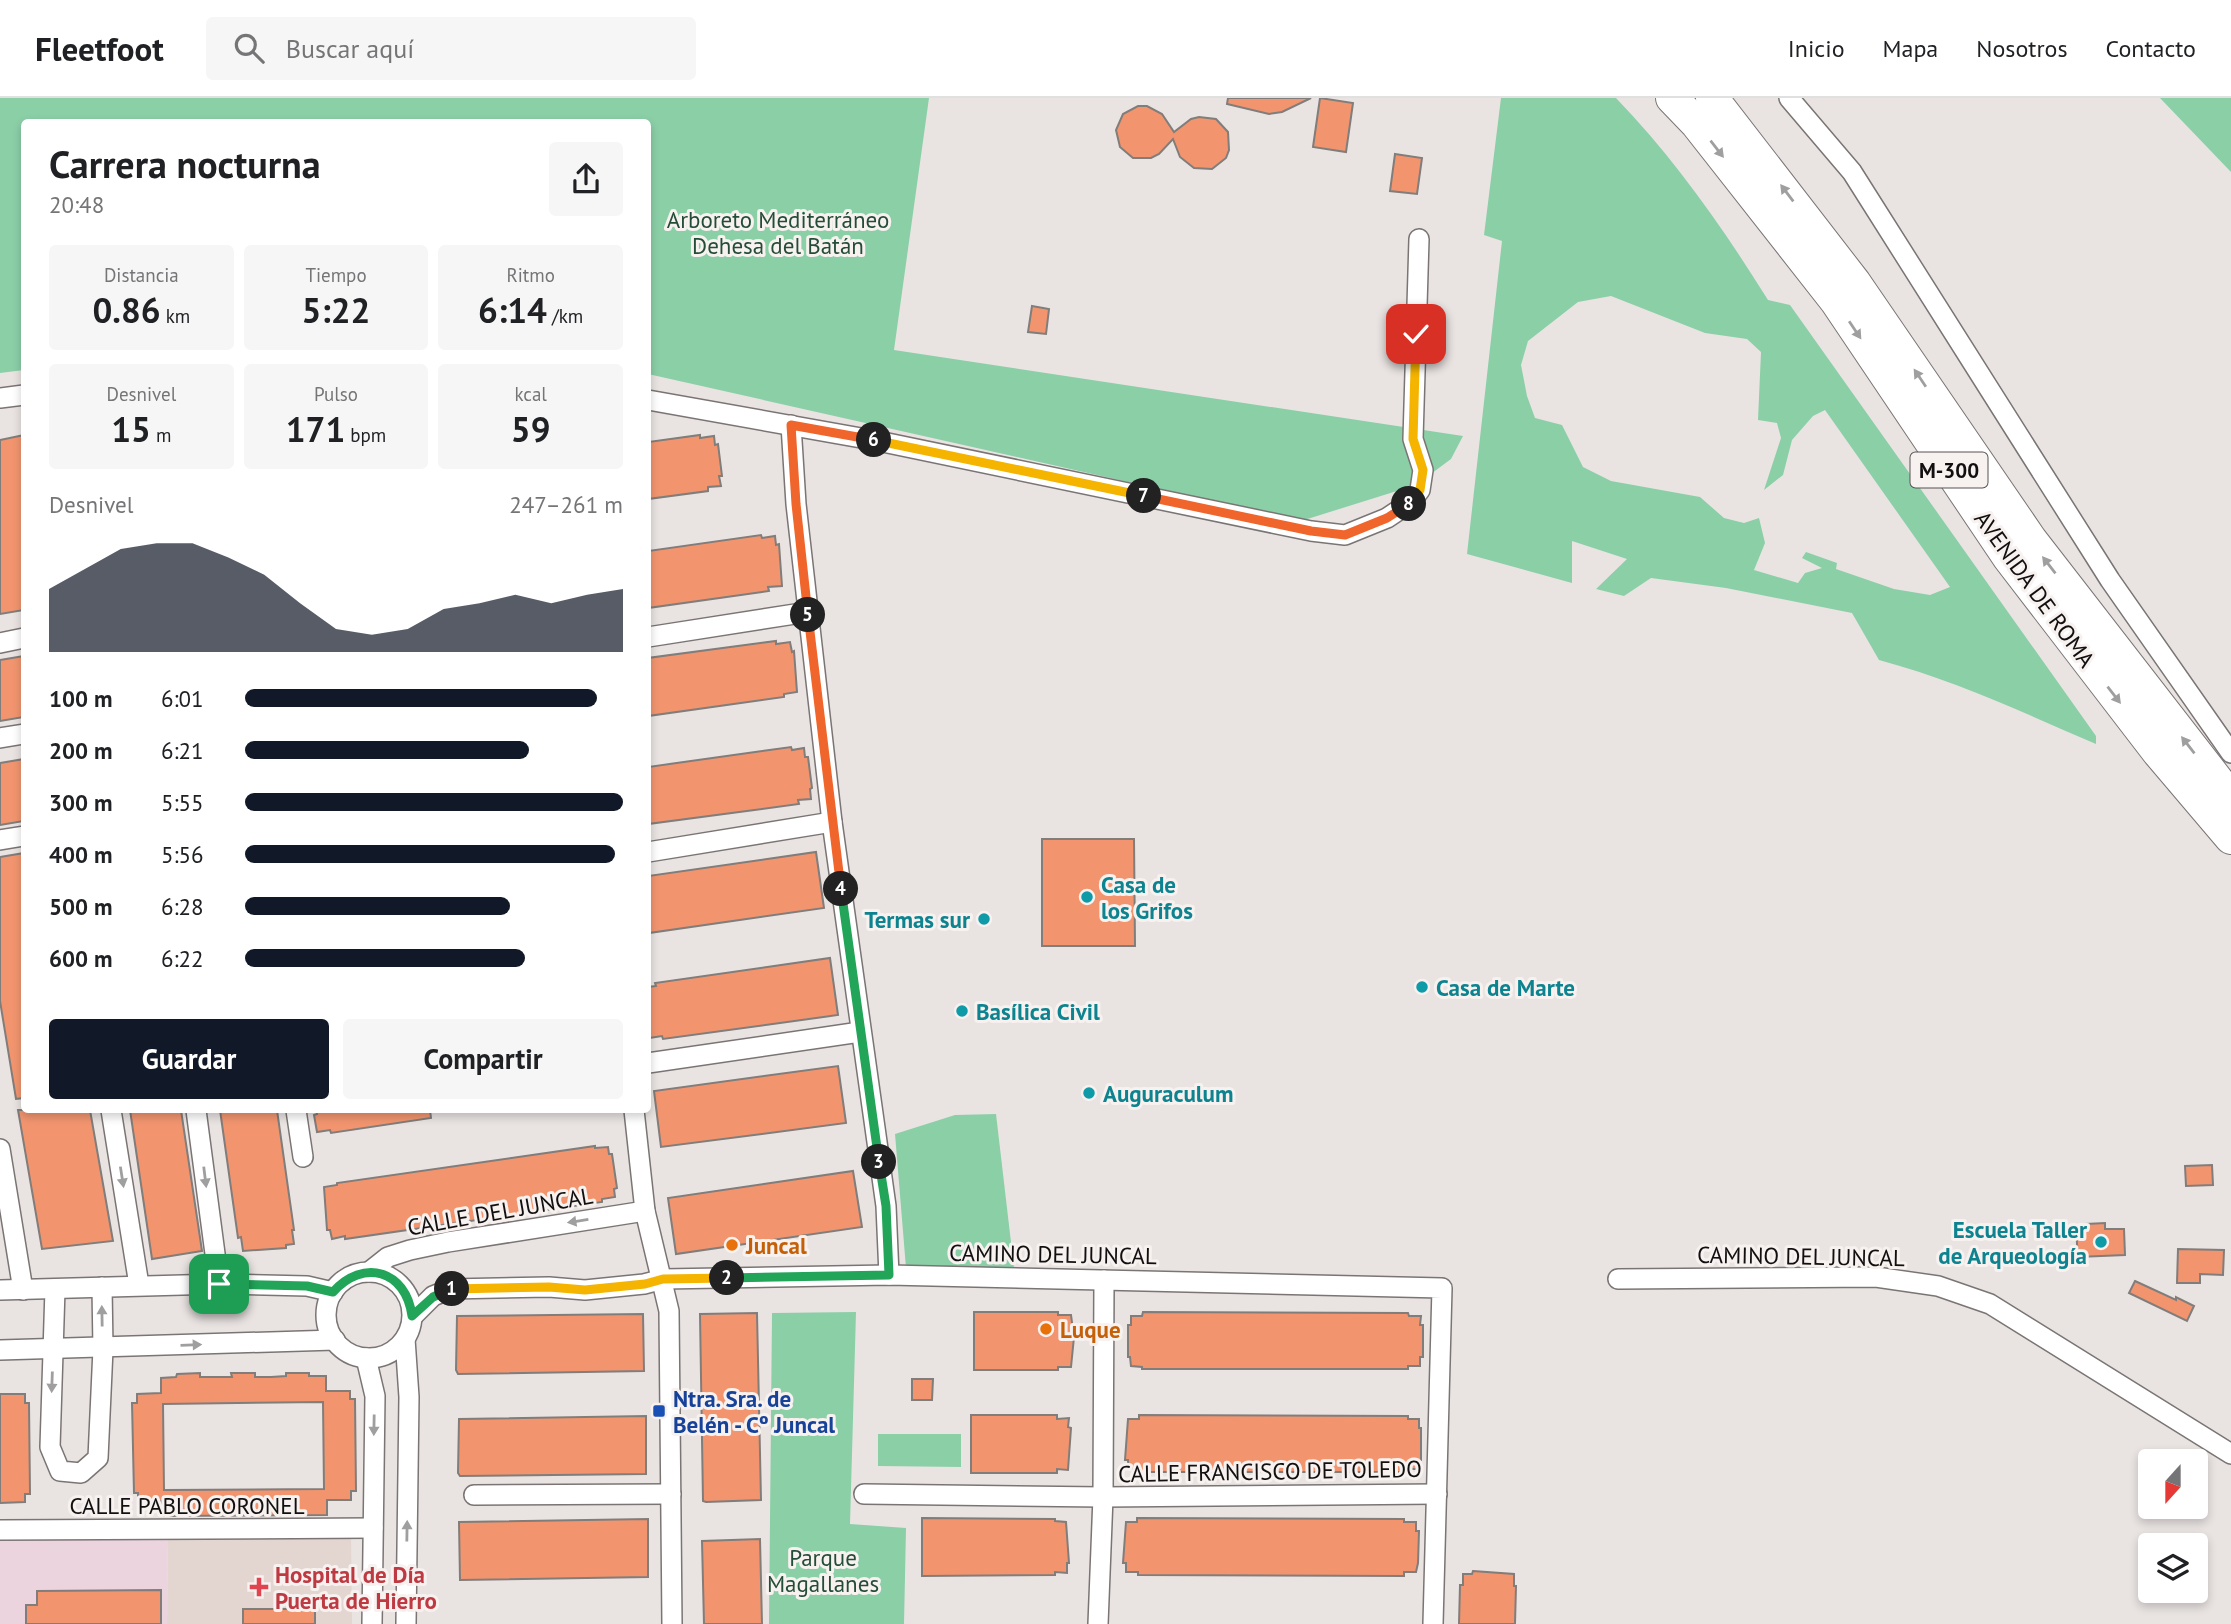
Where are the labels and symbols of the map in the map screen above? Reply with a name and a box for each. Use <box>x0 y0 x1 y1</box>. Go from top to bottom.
one-way arrow <box>1710 140 1725 158</box>
one-way arrow <box>1779 185 1794 203</box>
park label: Arboreto Mediterráneo Dehesa del Batán <box>667 205 889 260</box>
pin <box>1386 304 1446 364</box>
one-way arrow <box>1849 320 1862 340</box>
one-way arrow <box>1913 368 1926 388</box>
pin: 6 <box>856 422 892 458</box>
road number: M-300 <box>1910 452 1988 488</box>
pin: 7 <box>1126 478 1162 514</box>
pin: 8 <box>1392 486 1426 522</box>
street label: AVENIDA DE ROMA <box>1968 505 2102 673</box>
one-way arrow <box>2042 556 2057 574</box>
pin: 5 <box>790 598 826 632</box>
one-way arrow <box>2107 686 2122 704</box>
one-way arrow <box>2181 736 2196 754</box>
place label: Casa de los Grifos <box>1101 870 1193 925</box>
pin: 4 <box>824 872 858 906</box>
marker: Casa de los Grifos <box>1079 889 1095 905</box>
place label: Termas sur <box>865 905 971 934</box>
marker: Termas sur <box>976 911 992 927</box>
place label: Casa de Marte <box>1436 973 1575 1002</box>
marker: Casa de Marte <box>1414 979 1430 995</box>
place label: Basílica Civil <box>976 997 1100 1026</box>
marker: Basílica Civil <box>954 1003 970 1019</box>
place label: Auguraculum <box>1103 1079 1233 1108</box>
marker: Auguraculum <box>1081 1085 1097 1101</box>
pin: 3 <box>862 1144 896 1180</box>
one-way arrow <box>117 1166 128 1188</box>
one-way arrow <box>200 1166 211 1188</box>
street label: CALLE DEL JUNCAL <box>405 1180 595 1242</box>
place label: Escuela Taller de Arqueología <box>1938 1215 2088 1270</box>
one-way arrow <box>566 1216 588 1227</box>
place label: Juncal <box>745 1231 807 1260</box>
marker: Escuela Taller de Arqueología <box>2093 1234 2109 1250</box>
marker: Juncal <box>724 1237 740 1253</box>
street label: CAMINO DEL JUNCAL <box>949 1238 1157 1270</box>
street label: CAMINO DEL JUNCAL <box>1697 1240 1905 1272</box>
pin <box>189 1254 249 1314</box>
pin: 2 <box>710 1260 744 1296</box>
pin: 1 <box>434 1272 470 1306</box>
one-way arrow <box>97 1305 108 1327</box>
place label: Luque <box>1060 1315 1121 1344</box>
marker: Luque <box>1038 1321 1054 1337</box>
one-way arrow <box>180 1340 202 1351</box>
one-way arrow <box>47 1371 58 1393</box>
place label: Ntra. Sra. de Belén - Cº Juncal <box>673 1384 835 1439</box>
marker: Ntra. Sra. de Belén - Cº Juncal <box>651 1403 667 1419</box>
one-way arrow <box>368 1414 380 1436</box>
north arrow <box>2138 1449 2208 1519</box>
street label: CALLE FRANCISCO DE TOLEDO <box>1118 1454 1422 1488</box>
street label: CALLE PABLO CORONEL <box>69 1491 305 1520</box>
one-way arrow <box>402 1520 413 1542</box>
park label: Parque Magallanes <box>767 1543 879 1598</box>
place label: Hospital de Día Puerta de Hierro <box>275 1560 437 1615</box>
marker: Hospital de Día Puerta de Hierro <box>249 1577 269 1597</box>

